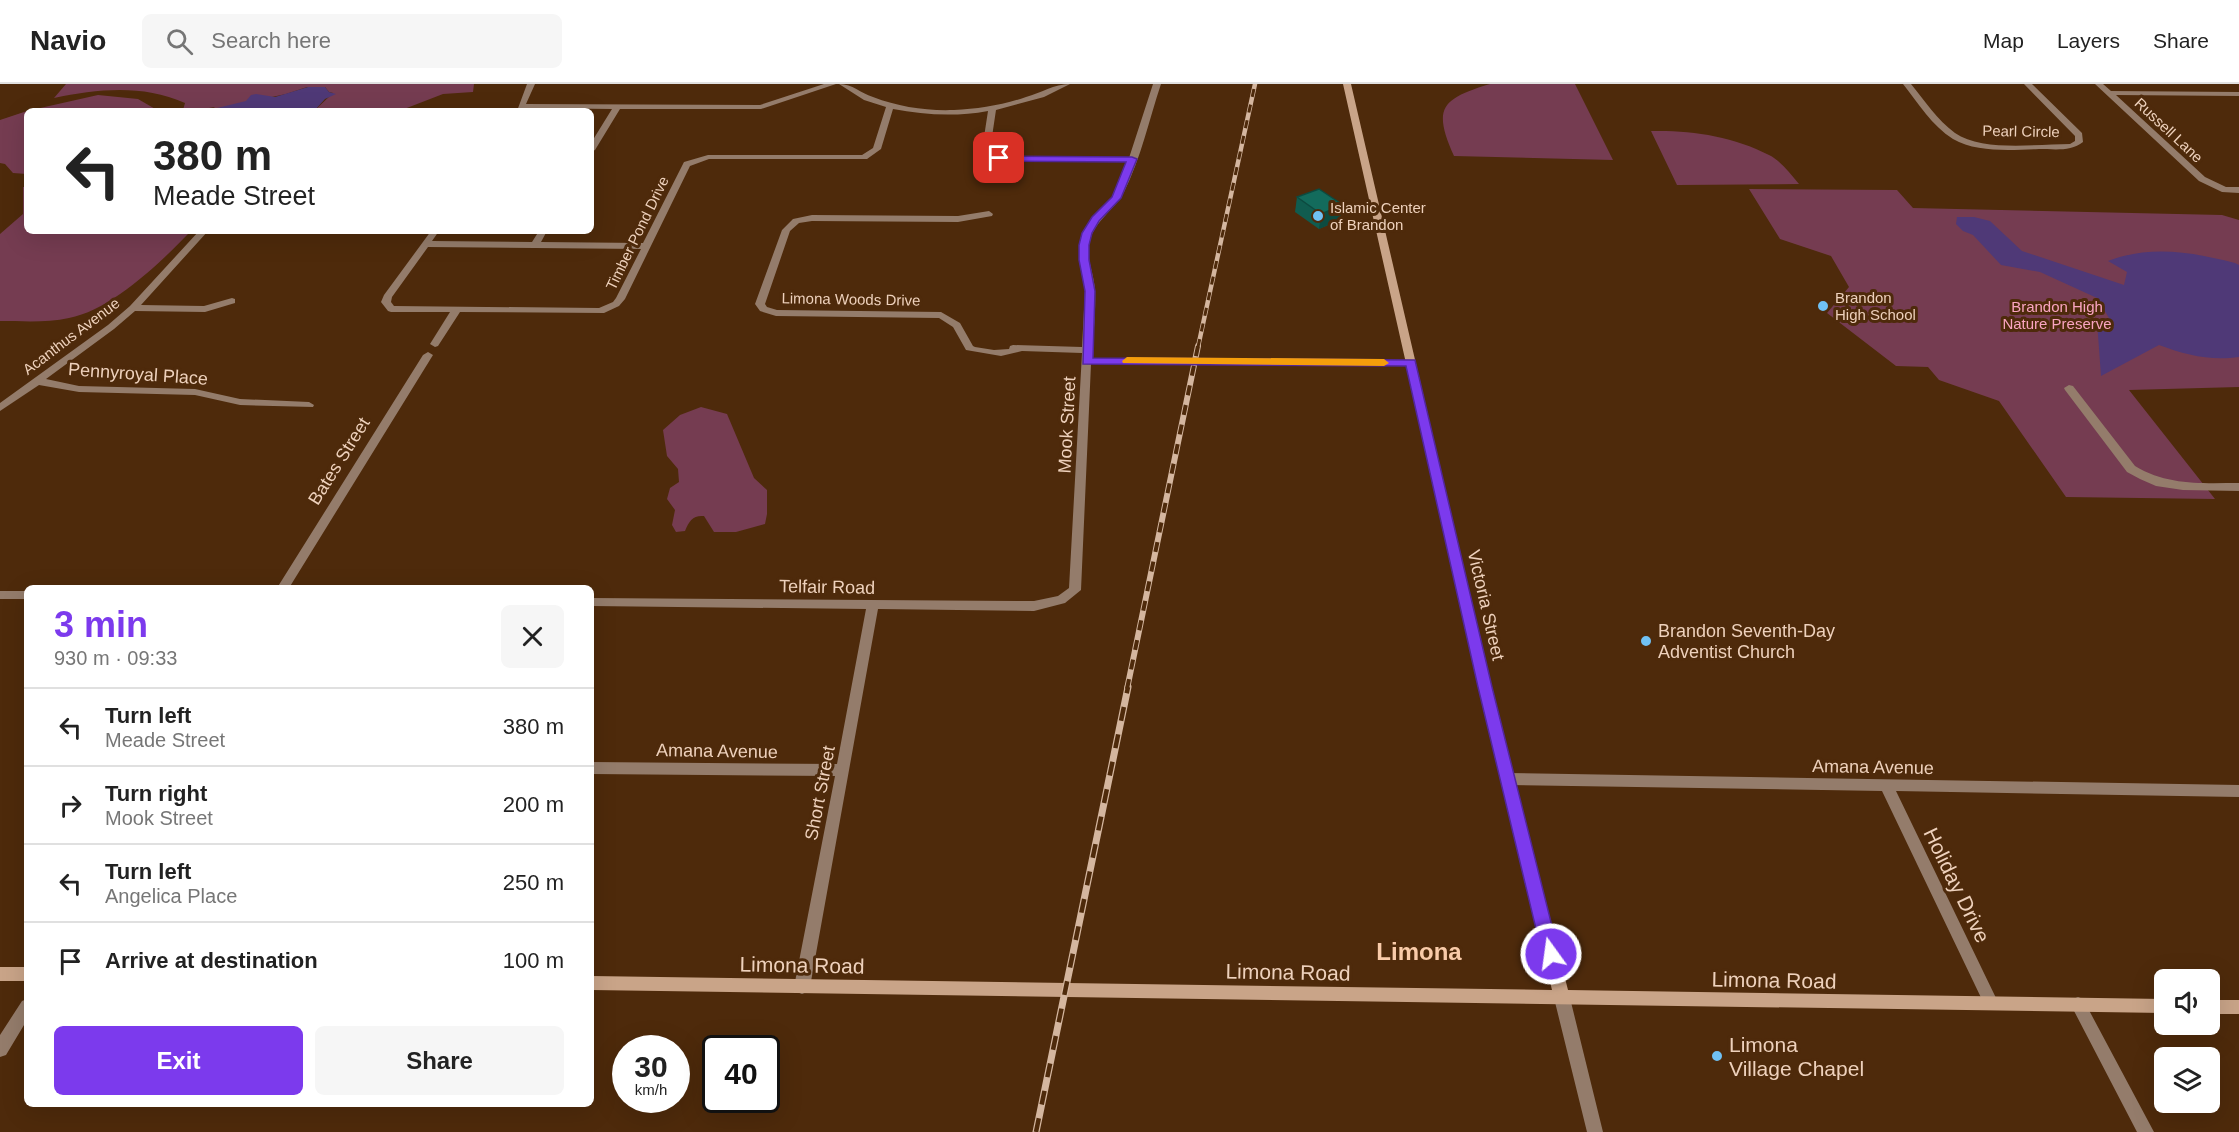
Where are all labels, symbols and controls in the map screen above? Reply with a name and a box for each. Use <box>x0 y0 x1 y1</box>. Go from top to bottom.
search box <box>142 14 562 68</box>
text: Navio <box>30 25 106 56</box>
icon: search <box>163 25 196 58</box>
text: Search here <box>211 28 331 53</box>
text: Map <box>1983 29 2024 52</box>
text: Layers <box>2057 29 2120 52</box>
text: Share <box>2153 29 2209 52</box>
street label: Russell Lane <box>2131 94 2207 166</box>
street label: Pearl Circle <box>1982 122 2060 140</box>
icon: left <box>54 132 132 210</box>
text: 380 m <box>153 132 272 179</box>
pin <box>973 132 1024 183</box>
icon: arrive <box>982 141 1015 174</box>
street label: Timber Pond Drive <box>602 173 672 293</box>
text: Meade Street <box>153 181 315 211</box>
place label: Islamic Center of Brandon <box>1330 199 1426 233</box>
marker: Islamic Center of Brandon <box>1311 209 1325 223</box>
street label: Limona Woods Drive <box>781 289 921 309</box>
place label: Brandon High School <box>1835 289 1916 323</box>
street label: Acanthus Avenue <box>19 294 123 378</box>
park label: Brandon High Nature Preserve <box>2002 298 2112 332</box>
marker: Brandon High School <box>1816 299 1830 313</box>
street label: Pennyroyal Place <box>67 359 209 389</box>
street label: Mook Street <box>1054 376 1080 474</box>
street label: Bates Street <box>304 414 374 508</box>
street label: Victoria Street <box>1464 548 1508 662</box>
street label: Telfair Road <box>779 576 875 598</box>
text: 3 min <box>54 604 148 645</box>
button: close <box>501 605 564 668</box>
place label: Brandon Seventh-Day Adventist Church <box>1658 621 1835 662</box>
marker: Brandon Seventh-Day Adventist Church <box>1639 634 1653 648</box>
text: 930 m · 09:33 <box>54 647 177 669</box>
text: Turn left <box>105 703 191 728</box>
icon: left <box>54 711 87 744</box>
text: 380 m <box>503 714 564 739</box>
text: Meade Street <box>105 729 225 751</box>
street label: Amana Avenue <box>656 740 778 762</box>
street label: Short Street <box>801 744 839 842</box>
street label: Amana Avenue <box>1812 756 1934 778</box>
text: Turn right <box>105 781 207 806</box>
icon: right <box>54 789 87 822</box>
text: 200 m <box>503 792 564 817</box>
text: Mook Street <box>105 807 213 829</box>
street label: Holiday Drive <box>1919 824 1995 946</box>
text: Turn left <box>105 859 191 884</box>
icon: left <box>54 867 87 900</box>
text: 250 m <box>503 870 564 895</box>
text: Angelica Place <box>105 885 237 907</box>
position arrow <box>1519 922 1583 986</box>
district label: Limona <box>1376 938 1462 965</box>
icon: arrive <box>54 945 87 978</box>
text: Arrive at destination <box>105 948 318 973</box>
text: 100 m <box>503 948 564 973</box>
street label: Limona Road <box>739 952 865 978</box>
street label: Limona Road <box>1225 959 1351 985</box>
street label: Limona Road <box>1711 967 1837 993</box>
map controls <box>2154 969 2220 1113</box>
button: sound <box>2154 969 2220 1035</box>
button: Exit <box>54 1026 303 1095</box>
button: Share <box>315 1026 564 1095</box>
place label: Limona Village Chapel <box>1729 1033 1864 1080</box>
speed limit sign: 40 <box>702 1035 780 1113</box>
button: layers <box>2154 1047 2220 1113</box>
marker: Limona Village Chapel <box>1710 1049 1724 1063</box>
text: 30 <box>634 1050 668 1083</box>
text: km/h <box>635 1081 667 1098</box>

